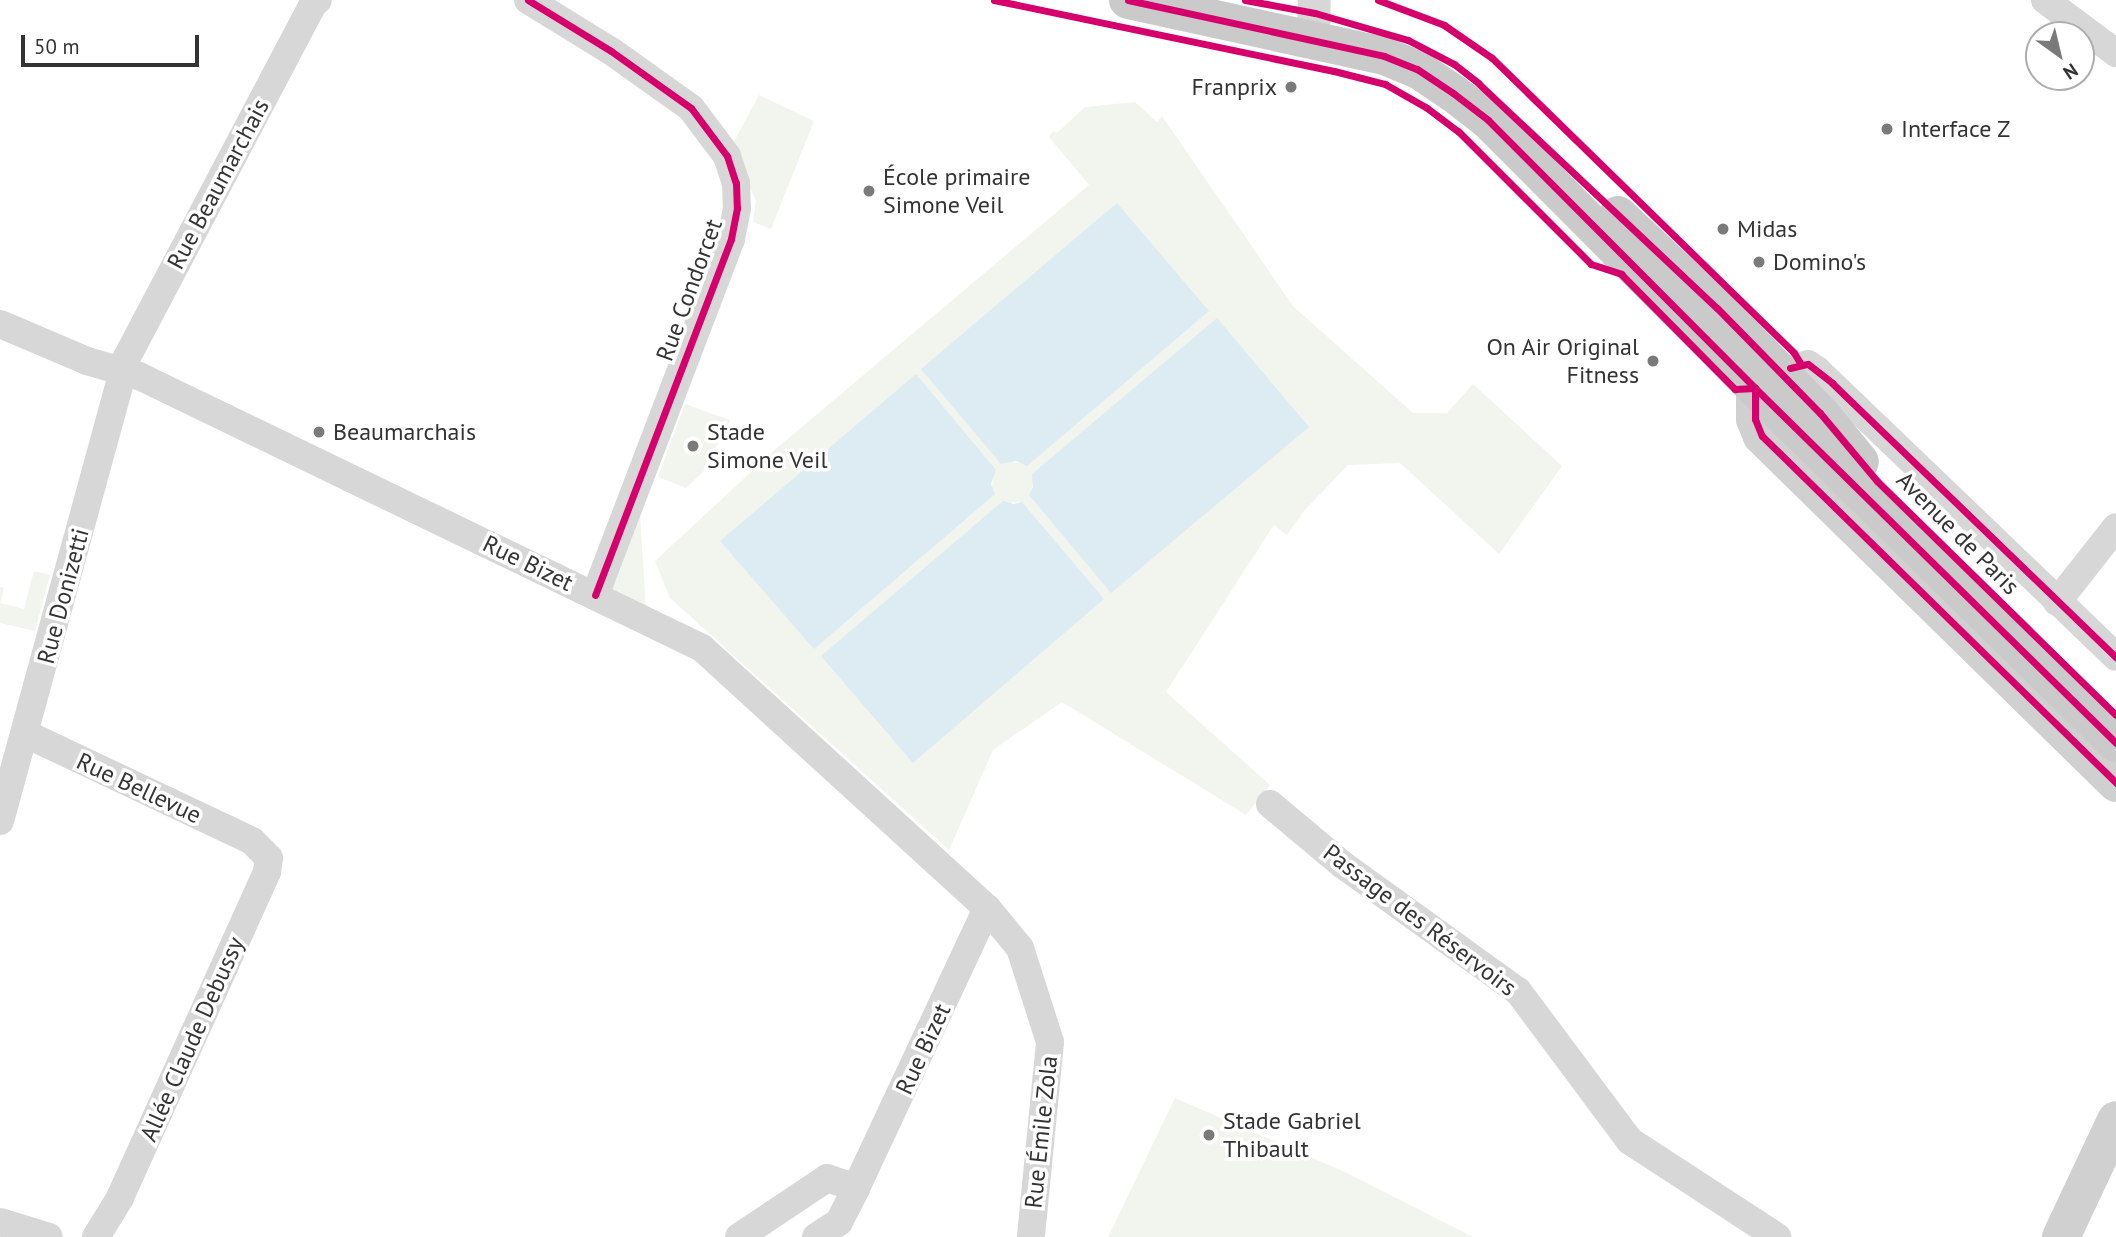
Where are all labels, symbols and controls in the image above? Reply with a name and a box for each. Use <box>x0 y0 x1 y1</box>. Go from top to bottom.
scale bar <box>24 21 203 65</box>
north arrow <box>2025 21 2095 91</box>
text: 50 m <box>34 33 80 60</box>
text: N <box>2059 58 2083 85</box>
place label: Franprix <box>1191 73 1277 101</box>
marker: Franprix <box>1283 79 1299 95</box>
street label: Rue Beaumarchais <box>161 94 275 274</box>
place label: Interface Z <box>1901 115 2011 143</box>
marker: Interface Z <box>1879 121 1895 137</box>
place label: École primaire Simone Veil <box>883 163 1030 219</box>
marker: École primaire Simone Veil <box>861 183 877 199</box>
street label: Rue Condorcet <box>650 215 728 365</box>
place label: Midas <box>1737 215 1797 243</box>
marker: Midas <box>1715 221 1731 237</box>
place label: Domino's <box>1773 248 1866 276</box>
marker: Domino's <box>1751 254 1767 270</box>
place label: On Air Original Fitness <box>1486 333 1639 389</box>
marker: On Air Original Fitness <box>1645 353 1661 369</box>
place label: Beaumarchais <box>333 418 476 446</box>
place label: Stade Simone Veil <box>707 418 828 474</box>
marker: Beaumarchais <box>311 424 327 440</box>
marker: Stade Simone Veil <box>685 438 701 454</box>
street label: Avenue de Paris <box>1891 466 2025 600</box>
street label: Rue Donizetti <box>31 525 95 667</box>
street label: Rue Bizet <box>478 529 578 597</box>
street label: Rue Bellevue <box>72 747 206 829</box>
street label: Passage des Réservoirs <box>1318 838 1522 1002</box>
street label: Allée Claude Debussy <box>134 932 250 1146</box>
street label: Rue Bizet <box>890 999 956 1099</box>
street label: Rue Émile Zola <box>1019 1054 1063 1210</box>
place label: Stade Gabriel Thibault <box>1223 1107 1361 1163</box>
marker: Stade Gabriel Thibault <box>1201 1127 1217 1143</box>

